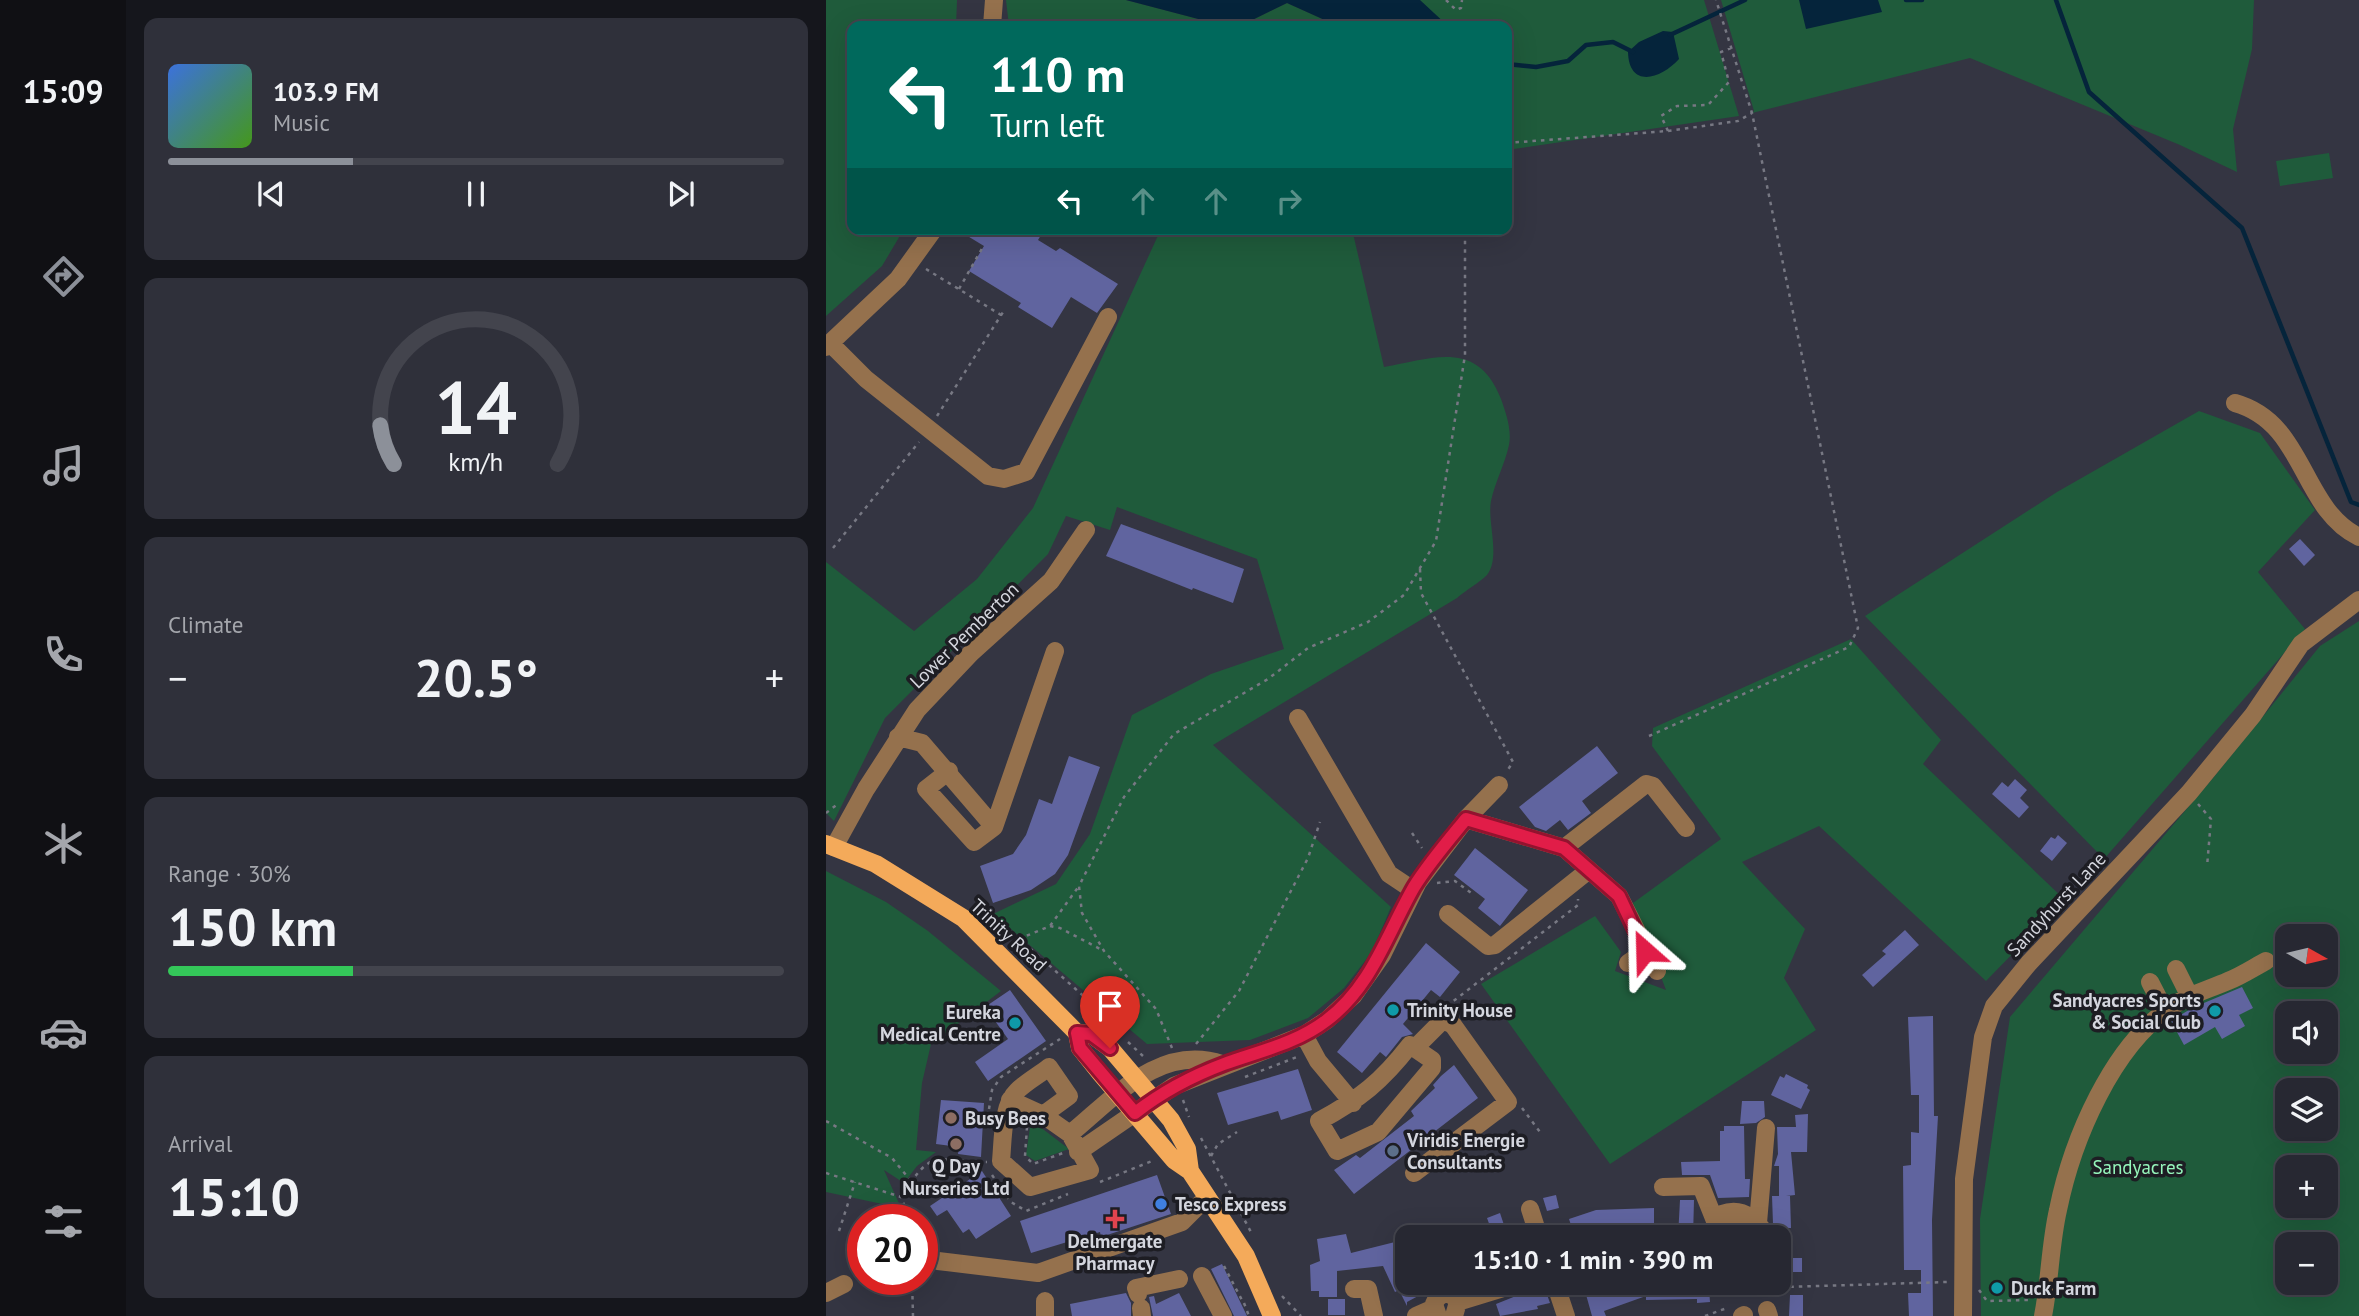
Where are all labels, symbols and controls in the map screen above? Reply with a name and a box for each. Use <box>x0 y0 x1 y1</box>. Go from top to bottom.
text: 110 m <box>990 42 1125 106</box>
icon: left <box>875 49 966 140</box>
text: 15:09 <box>22 70 104 112</box>
text: 103.9 FM <box>273 75 379 108</box>
text: Turn left <box>990 104 1105 146</box>
text: Music <box>273 108 330 137</box>
icon: previous <box>252 175 290 213</box>
icon: pause <box>457 175 495 213</box>
icon: next <box>662 175 700 213</box>
icon: left <box>1051 182 1089 220</box>
icon: ahead <box>1124 182 1162 220</box>
icon: ahead <box>1197 182 1235 220</box>
icon: right <box>1270 182 1308 220</box>
icon: directions <box>39 252 88 301</box>
text: 14 <box>435 361 517 455</box>
icon: music <box>39 441 88 490</box>
text: km/h <box>449 446 503 478</box>
street label: Lower Pemberton <box>904 577 1024 693</box>
text: Climate <box>168 610 243 639</box>
icon: phone <box>39 630 88 679</box>
text: 20.5° <box>414 644 538 711</box>
text: − <box>168 653 187 702</box>
text: + <box>765 653 784 702</box>
icon: climate <box>39 819 88 868</box>
street label: Sandyhurst Lane <box>2001 847 2111 961</box>
text: Range · 30% <box>168 859 291 888</box>
text: 150 km <box>168 893 337 960</box>
street label: Trinity Road <box>966 894 1052 976</box>
position arrow <box>1608 914 1682 988</box>
north arrow <box>2275 924 2338 987</box>
map controls <box>2275 924 2338 1295</box>
pin <box>1080 976 1140 1048</box>
icon: arrive <box>1091 987 1129 1025</box>
place label: Sandyacres Sports & Social Club <box>2053 988 2201 1034</box>
place label: Trinity House <box>1407 998 1513 1022</box>
place label: Eureka Medical Centre <box>880 1000 1001 1046</box>
button: sound <box>2275 1001 2338 1064</box>
marker: Trinity House <box>1385 1002 1401 1018</box>
marker: Sandyacres Sports & Social Club <box>2207 1003 2223 1019</box>
icon: car <box>39 1008 88 1057</box>
marker: Eureka Medical Centre <box>1007 1015 1023 1031</box>
button: layers <box>2275 1078 2338 1141</box>
place label: Busy Bees <box>965 1106 1046 1130</box>
marker: Busy Bees <box>943 1110 959 1126</box>
place label: Viridis Energie Consultants <box>1406 1128 1525 1174</box>
text: Arrival <box>168 1129 232 1158</box>
marker: Q Day Nurseries Ltd <box>948 1136 964 1152</box>
marker: Viridis Energie Consultants <box>1385 1143 1401 1159</box>
place label: Q Day Nurseries Ltd <box>902 1154 1010 1200</box>
park label: Sandyacres <box>2092 1155 2184 1179</box>
button: + <box>2275 1155 2338 1218</box>
text: 15:10 <box>168 1163 300 1230</box>
place label: Tesco Express <box>1175 1192 1286 1216</box>
marker: Tesco Express <box>1153 1196 1169 1212</box>
icon: filters <box>39 1197 88 1246</box>
speed limit sign: 20 <box>847 1204 938 1295</box>
marker: Delmergate Pharmacy <box>1107 1211 1123 1227</box>
place label: Delmergate Pharmacy <box>1068 1229 1162 1275</box>
button: − <box>2275 1232 2338 1295</box>
text: 15:10 · 1 min · 390 m <box>1473 1243 1713 1276</box>
place label: Duck Farm <box>2011 1276 2096 1300</box>
marker: Duck Farm <box>1989 1280 2005 1296</box>

